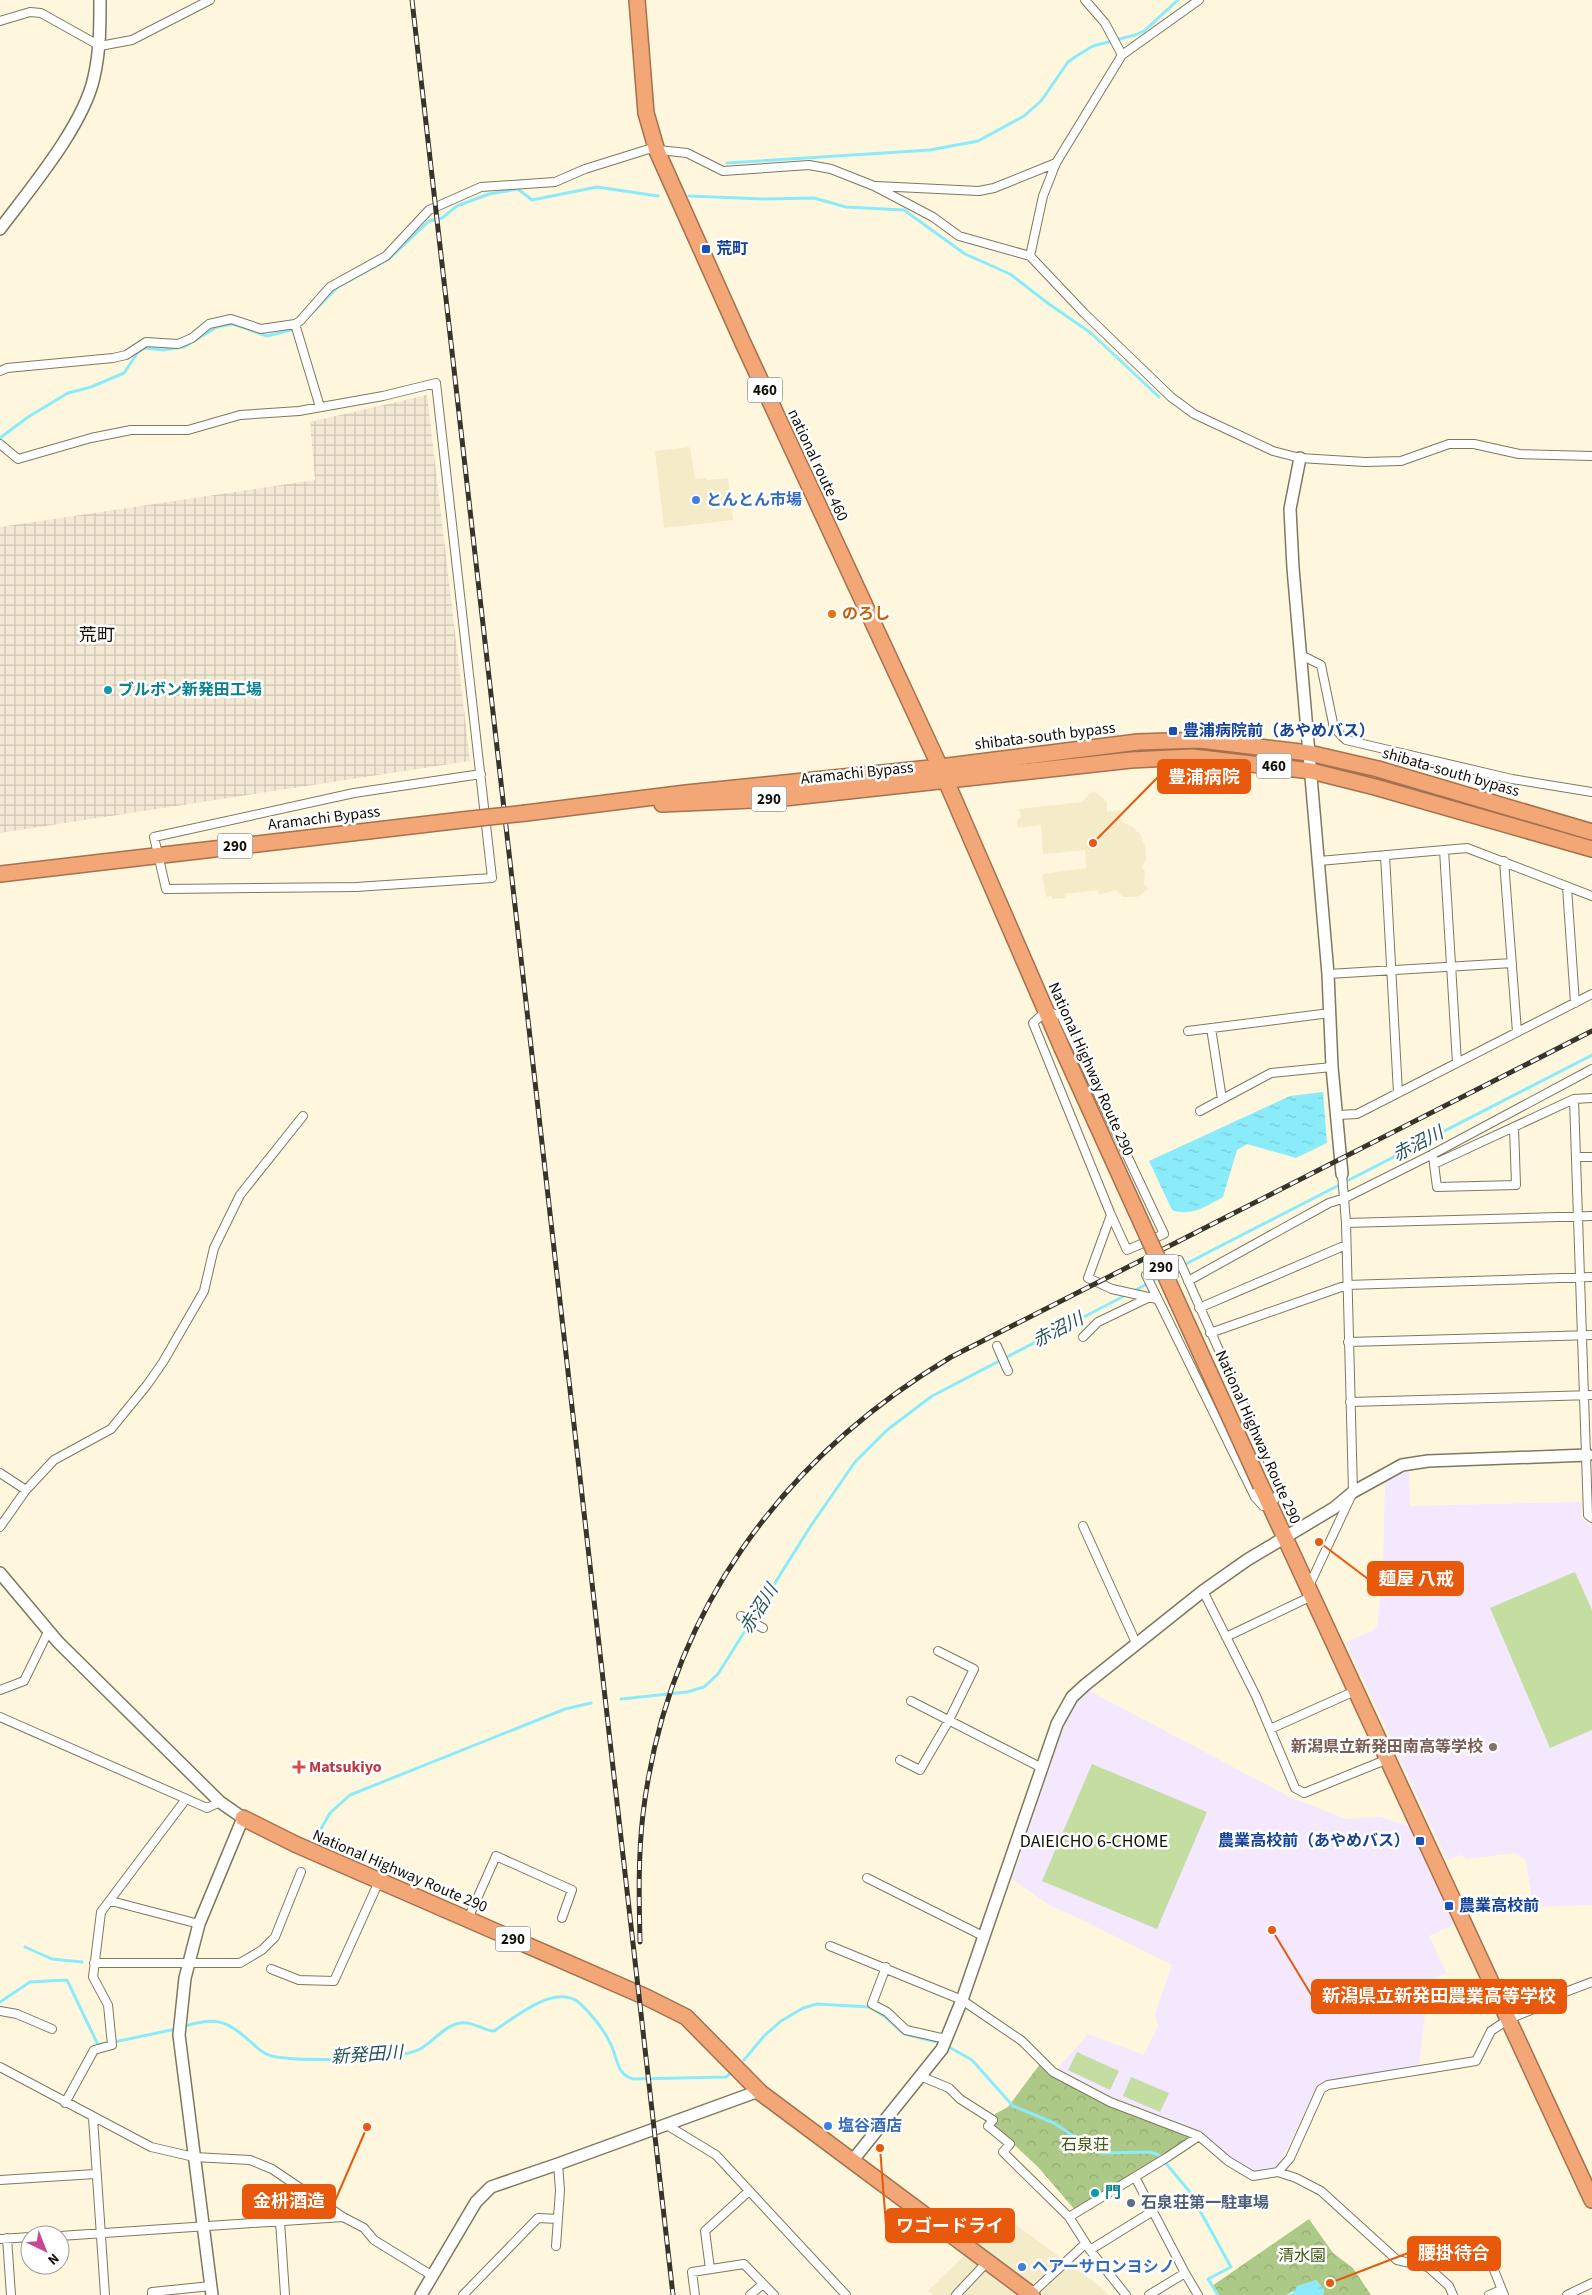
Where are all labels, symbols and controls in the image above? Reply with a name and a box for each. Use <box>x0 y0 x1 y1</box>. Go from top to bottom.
place label: 荒町 <box>716 238 748 260</box>
marker: 荒町 <box>700 243 712 255</box>
road number: 460 <box>748 378 782 402</box>
street label: national route 460 <box>782 405 854 525</box>
place label: とんとん市場 <box>706 489 802 511</box>
marker: とんとん市場 <box>690 494 702 506</box>
place label: のろし <box>842 603 890 625</box>
marker: のろし <box>826 608 838 620</box>
district label: 荒町 <box>79 623 115 648</box>
place label: ブルボン新発田工場 <box>118 679 262 701</box>
marker: ブルボン新発田工場 <box>102 684 114 696</box>
street label: shibata-south bypass <box>973 716 1117 756</box>
place label: 豊浦病院前（あやめバス） <box>1183 720 1375 742</box>
marker: 豊浦病院前（あやめバス） <box>1167 725 1179 737</box>
street label: shibata-south bypass <box>1380 742 1522 802</box>
road number: 460 <box>1256 754 1292 778</box>
street label: Aramachi Bypass <box>800 756 915 790</box>
callout: 豊浦病院 <box>1158 760 1250 793</box>
text: 豊浦病院 <box>1168 765 1240 790</box>
road number: 290 <box>752 786 786 812</box>
street label: Aramachi Bypass <box>266 800 382 836</box>
road number: 290 <box>218 834 252 858</box>
street label: National Highway Route 290 <box>1043 979 1139 1159</box>
water label: 赤沼川 <box>1388 1120 1450 1167</box>
road number: 290 <box>1144 1254 1178 1280</box>
water label: 赤沼川 <box>1028 1306 1090 1353</box>
street label: National Highway Route 290 <box>1210 1347 1306 1527</box>
callout: 麺屋 八戒 <box>1368 1562 1463 1595</box>
text: 麺屋 八戒 <box>1378 1567 1454 1592</box>
water label: 赤沼川 <box>734 1578 785 1639</box>
place label: 新潟県立新発田南高等学校 <box>1291 1736 1483 1758</box>
marker: 新潟県立新発田南高等学校 <box>1487 1741 1499 1753</box>
place label: Matsukiyo <box>309 1756 382 1778</box>
marker: Matsukiyo <box>293 1761 305 1773</box>
street label: National Highway Route 290 <box>309 1824 491 1918</box>
district label: DAIEICHO 6-CHOME <box>1020 1829 1168 1854</box>
place label: 農業高校前（あやめバス） <box>1218 1830 1410 1852</box>
marker: 農業高校前（あやめバス） <box>1414 1835 1426 1847</box>
place label: 農業高校前 <box>1459 1895 1539 1917</box>
marker: 農業高校前 <box>1443 1900 1455 1912</box>
road number: 290 <box>496 1926 530 1952</box>
callout: 新潟県立新発田農業高等学校 <box>1312 1980 1566 2013</box>
text: 新潟県立新発田農業高等学校 <box>1322 1984 1556 2009</box>
water label: 新発田川 <box>330 2040 406 2070</box>
place label: 塩谷酒店 <box>838 2115 902 2137</box>
marker: 塩谷酒店 <box>822 2120 834 2132</box>
park label: 石泉荘 <box>1061 2134 1109 2156</box>
place label: 門 <box>1105 2182 1121 2204</box>
callout: 金枡酒造 <box>243 2185 335 2218</box>
marker: 門 <box>1089 2187 1101 2199</box>
text: 金枡酒造 <box>253 2189 325 2214</box>
place label: 石泉荘第一駐車場 <box>1141 2192 1269 2214</box>
marker: 石泉荘第一駐車場 <box>1125 2197 1137 2209</box>
callout: ワゴードライ <box>886 2209 1014 2242</box>
text: ワゴードライ <box>896 2214 1004 2239</box>
north arrow <box>20 2225 70 2275</box>
callout: 腰掛待合 <box>1408 2237 1500 2270</box>
text: 腰掛待合 <box>1418 2241 1490 2266</box>
park label: 清水園 <box>1278 2245 1326 2267</box>
text: N <box>43 2248 63 2269</box>
place label: ヘアーサロンヨシノ <box>1032 2256 1175 2278</box>
marker: ヘアーサロンヨシノ <box>1016 2261 1028 2273</box>

